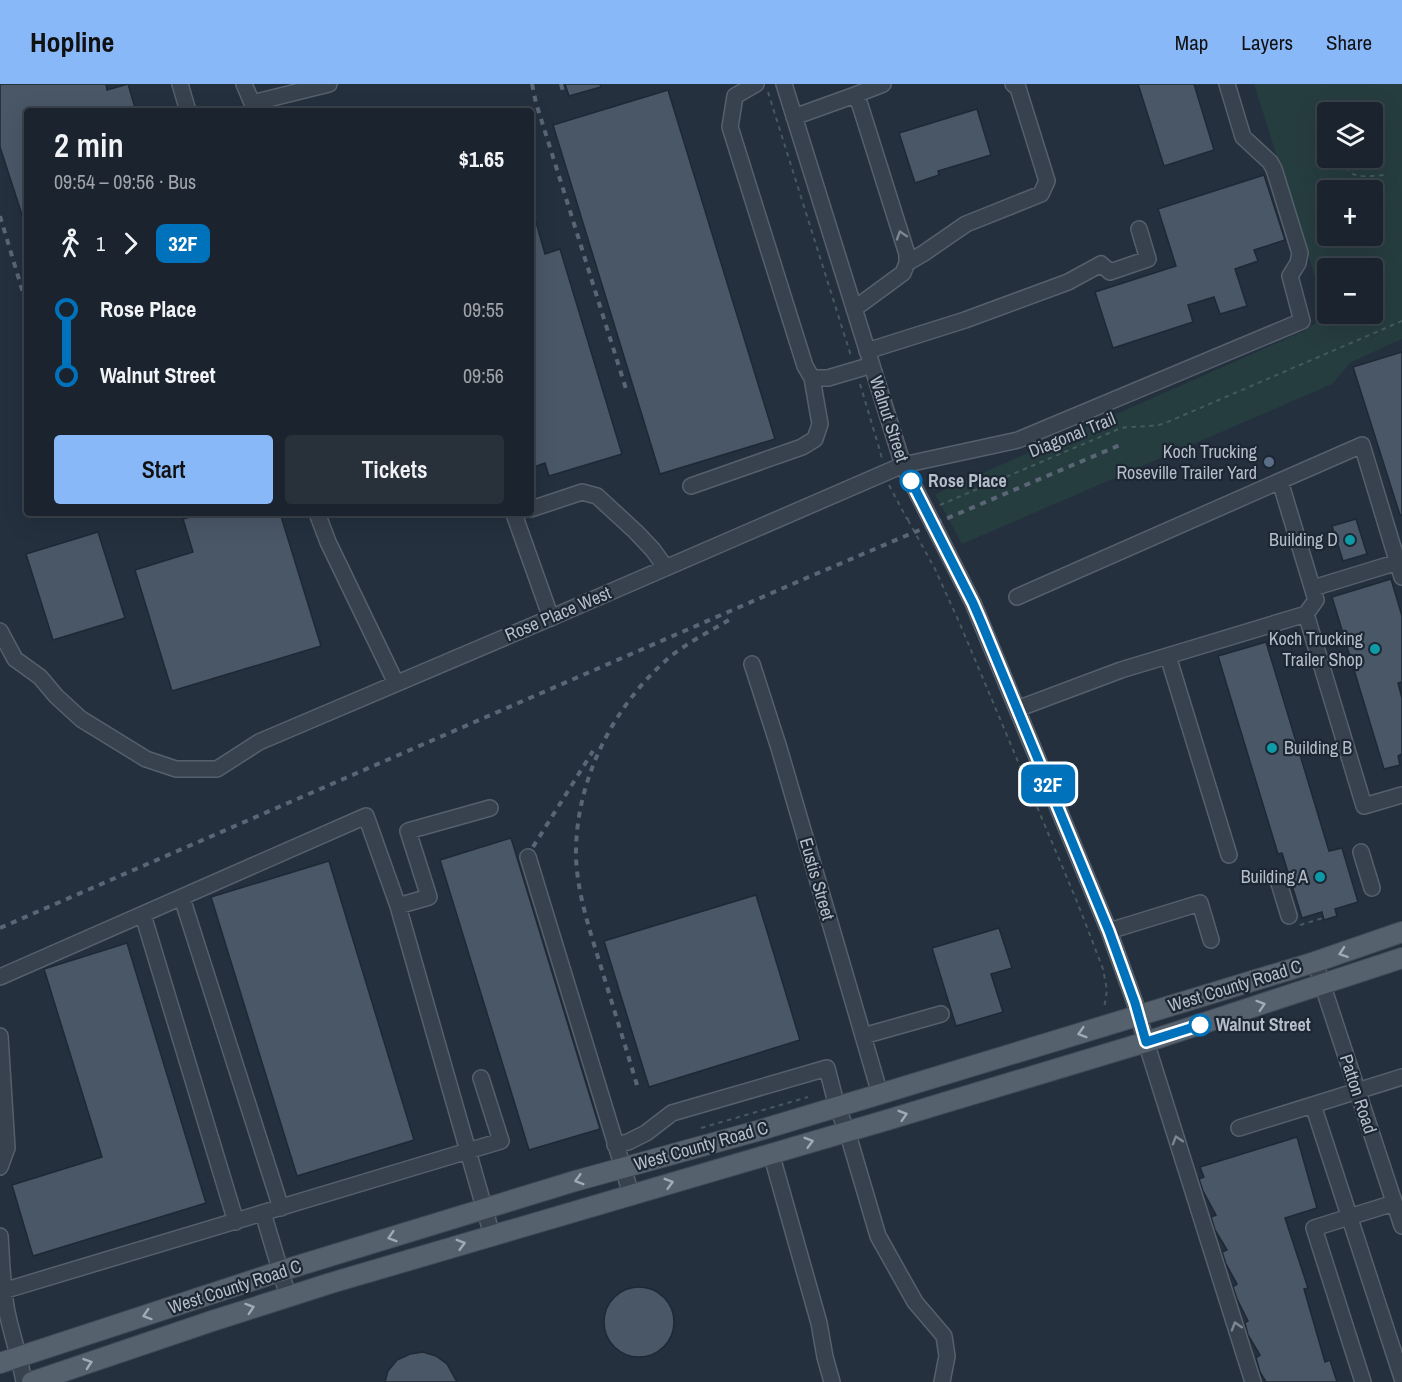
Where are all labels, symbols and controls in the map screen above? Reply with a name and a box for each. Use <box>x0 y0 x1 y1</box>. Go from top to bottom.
text: Hopline <box>30 23 114 61</box>
text: Map <box>1175 28 1208 57</box>
text: Layers <box>1241 28 1293 57</box>
text: Share <box>1326 28 1372 57</box>
map controls <box>1317 102 1383 324</box>
button: layers <box>1317 102 1383 168</box>
text: 2 min <box>54 123 124 167</box>
text: $1.65 <box>459 144 504 174</box>
text: 09:54 – 09:56 · Bus <box>54 168 196 195</box>
button: + <box>1317 180 1383 246</box>
icon: walk <box>54 227 87 260</box>
icon: forward <box>114 227 147 260</box>
text: 32F <box>168 229 198 258</box>
text: 1 <box>96 230 105 257</box>
one-way arrow <box>896 230 908 241</box>
button: − <box>1317 258 1383 324</box>
text: Rose Place <box>100 294 196 324</box>
text: 09:55 <box>463 296 504 323</box>
text: Walnut Street <box>100 360 216 390</box>
text: 09:56 <box>463 362 504 389</box>
street label: Walnut Street <box>864 373 915 465</box>
street label: Diagonal Trail <box>1025 406 1119 463</box>
button: Start <box>54 435 273 504</box>
button: Tickets <box>285 435 504 504</box>
place label: Koch Trucking Roseville Trailer Yard <box>1116 439 1258 485</box>
marker: Koch Trucking Roseville Trailer Yard <box>1262 455 1276 469</box>
place label: Rose Place <box>928 468 1007 493</box>
marker: Rose Place <box>900 470 922 492</box>
place label: Building D <box>1269 527 1338 552</box>
marker: Building D <box>1343 533 1357 547</box>
street label: Rose Place West <box>501 580 615 647</box>
place label: Koch Trucking Trailer Shop <box>1269 626 1364 672</box>
marker: Koch Trucking Trailer Shop <box>1368 642 1382 656</box>
place label: Building B <box>1284 735 1352 760</box>
marker: Building B <box>1265 741 1279 755</box>
line badge: 32F <box>1014 764 1082 804</box>
text: 32F <box>1033 770 1063 799</box>
street label: Eustis Street <box>794 835 841 923</box>
place label: Building A <box>1241 864 1308 889</box>
marker: Building A <box>1313 870 1327 884</box>
one-way arrow <box>1338 945 1349 958</box>
street label: West County Road C <box>1165 953 1305 1018</box>
one-way arrow <box>1255 999 1266 1012</box>
place label: Walnut Street <box>1216 1012 1311 1037</box>
marker: Walnut Street <box>1189 1014 1211 1036</box>
one-way arrow <box>1077 1026 1088 1038</box>
street label: Patton Road <box>1334 1051 1383 1137</box>
one-way arrow <box>897 1110 908 1122</box>
street label: West County Road C <box>631 1114 771 1177</box>
one-way arrow <box>1172 1135 1185 1146</box>
one-way arrow <box>803 1137 814 1149</box>
one-way arrow <box>574 1173 585 1185</box>
one-way arrow <box>663 1178 674 1190</box>
one-way arrow <box>387 1230 398 1242</box>
one-way arrow <box>455 1239 465 1252</box>
street label: West County Road C <box>165 1253 305 1320</box>
one-way arrow <box>244 1303 255 1316</box>
one-way arrow <box>142 1308 152 1321</box>
one-way arrow <box>1231 1321 1243 1332</box>
one-way arrow <box>82 1358 93 1370</box>

